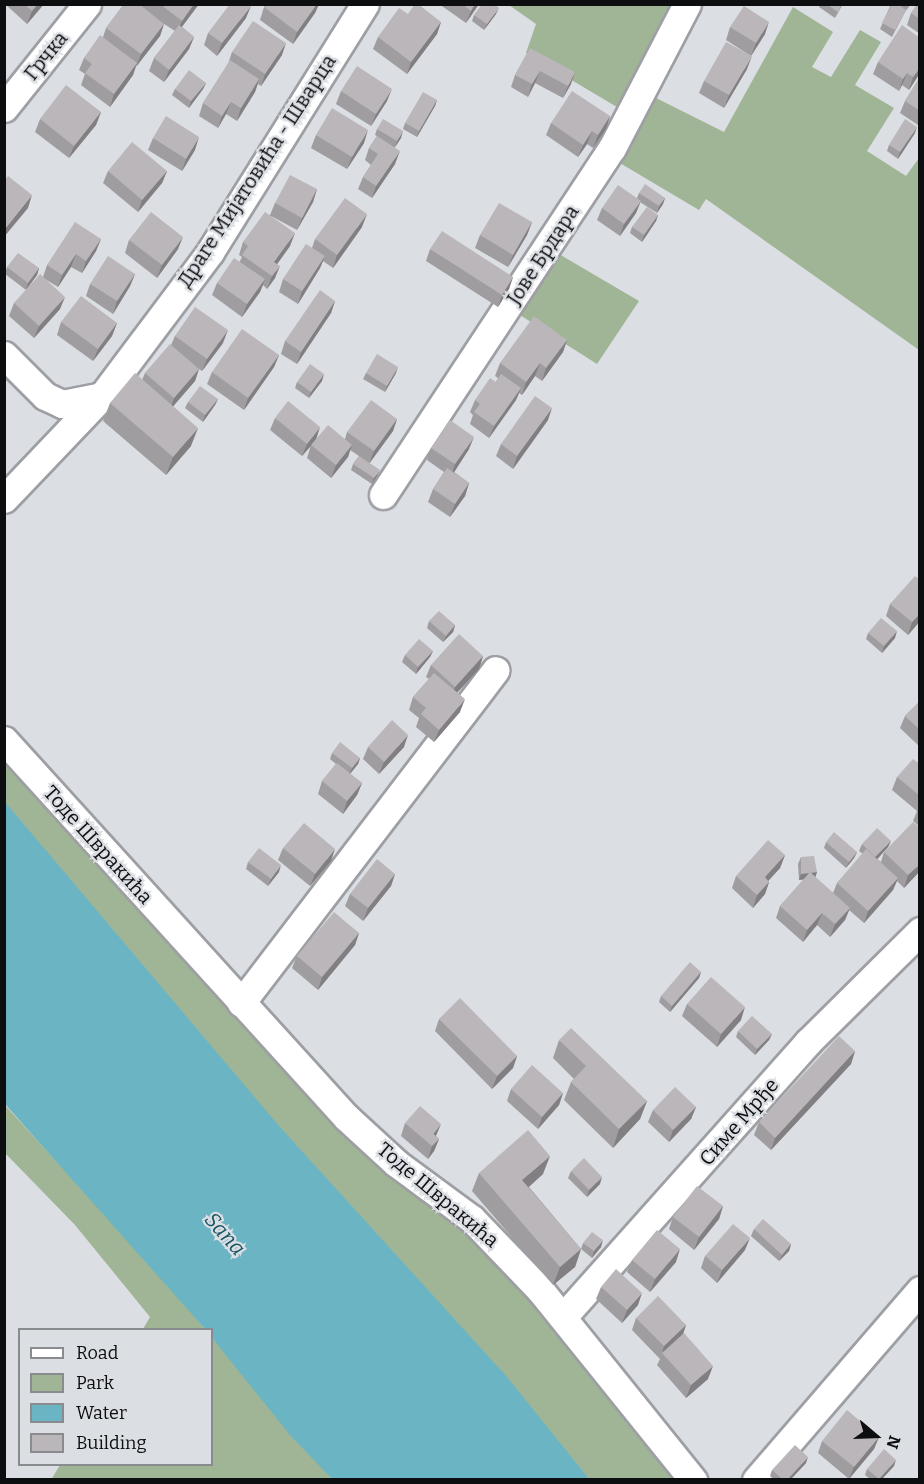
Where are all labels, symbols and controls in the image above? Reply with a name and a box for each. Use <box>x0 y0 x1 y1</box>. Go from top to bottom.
street label: Грчка <box>19 27 73 85</box>
street label: Драге Мијатовића - Шварца <box>173 50 341 292</box>
street label: Јове Брдара <box>502 201 584 309</box>
street label: Тоде Швракића <box>39 781 157 909</box>
street label: Симе Мрђе <box>694 1073 784 1171</box>
street label: Тоде Швракића <box>372 1137 504 1253</box>
water label: Sana <box>199 1207 251 1261</box>
legend <box>18 1328 213 1466</box>
text: Road <box>76 1342 118 1364</box>
text: Park <box>76 1372 114 1394</box>
text: Water <box>76 1402 127 1424</box>
north arrow <box>846 1406 906 1466</box>
text: Building <box>76 1432 147 1454</box>
text: N <box>883 1433 904 1451</box>

